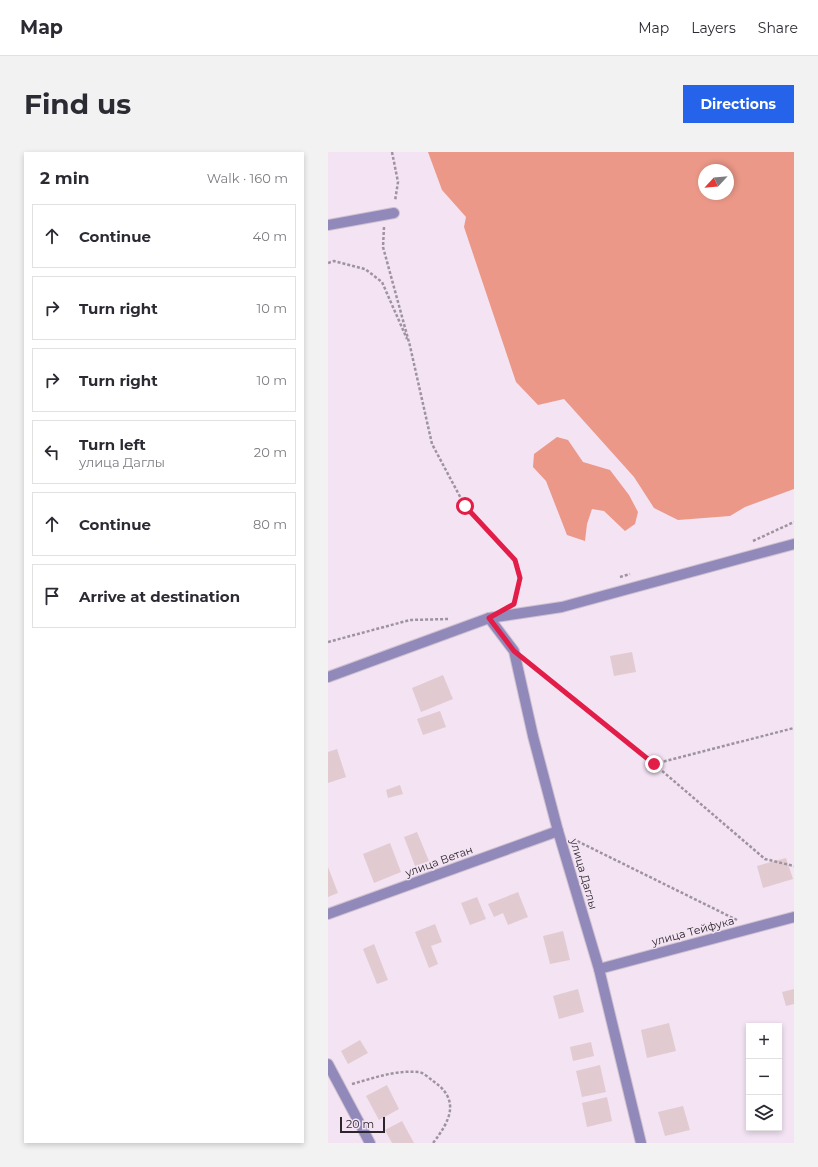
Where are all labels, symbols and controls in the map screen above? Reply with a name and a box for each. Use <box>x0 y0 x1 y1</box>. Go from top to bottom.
text: Map <box>20 16 63 39</box>
text: Map <box>638 19 669 37</box>
text: Layers <box>691 19 736 37</box>
text: Share <box>758 19 798 37</box>
button: Directions <box>683 85 794 123</box>
text: Find us <box>24 87 131 121</box>
north arrow <box>698 164 734 200</box>
text: 2 min <box>40 168 90 188</box>
text: Walk · 160 m <box>207 170 288 186</box>
icon: ahead <box>41 225 63 247</box>
text: Continue <box>79 227 151 246</box>
text: 40 m <box>253 228 287 244</box>
icon: right <box>41 297 63 319</box>
text: Turn right <box>79 299 158 318</box>
text: 10 m <box>257 300 287 316</box>
icon: right <box>41 369 63 391</box>
text: Turn right <box>79 371 158 390</box>
text: 10 m <box>257 372 287 388</box>
text: Turn left <box>79 435 146 454</box>
icon: left <box>41 441 63 463</box>
text: 20 m <box>254 444 287 460</box>
text: улица Даглы <box>79 454 165 470</box>
route start <box>456 497 474 515</box>
icon: ahead <box>41 513 63 535</box>
text: Continue <box>79 515 151 534</box>
text: 80 m <box>253 516 287 532</box>
icon: arrive <box>41 585 63 607</box>
text: Arrive at destination <box>79 587 240 606</box>
route end <box>645 755 663 773</box>
street label: улица Даглы <box>567 836 601 911</box>
street label: улица Ветан <box>402 842 475 880</box>
street label: улица Тейфука <box>649 913 736 949</box>
map controls <box>746 1023 782 1131</box>
button: + <box>746 1023 782 1059</box>
button: − <box>746 1059 782 1095</box>
button: layers <box>746 1095 782 1131</box>
scale bar <box>340 1115 385 1134</box>
text: 20 m <box>346 1117 374 1131</box>

